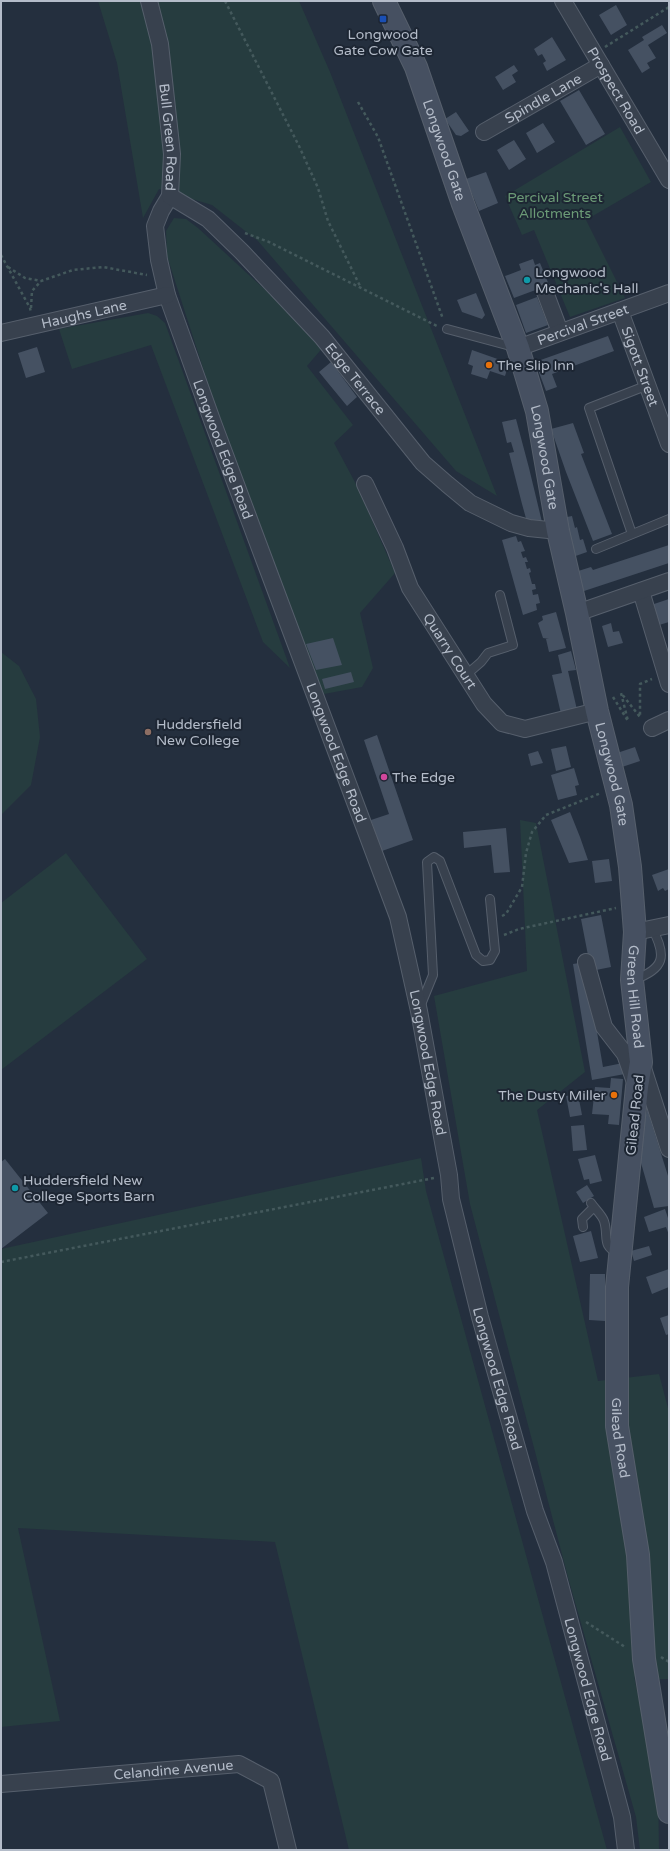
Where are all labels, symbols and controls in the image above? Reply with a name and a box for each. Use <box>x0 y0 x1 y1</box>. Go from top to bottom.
marker: Longwood Gate Cow Gate <box>378 14 388 24</box>
place label: Longwood Gate Cow Gate <box>333 26 433 59</box>
street label: Prospect Road <box>584 44 648 137</box>
street label: Spindle Lane <box>502 69 584 127</box>
street label: Bull Green Road <box>156 83 181 191</box>
street label: Longwood Gate <box>419 97 470 203</box>
park label: Percival Street Allotments <box>507 189 603 222</box>
place label: Longwood Mechanic's Hall <box>535 264 638 297</box>
marker: Longwood Mechanic's Hall <box>522 275 532 285</box>
street label: Haughs Lane <box>40 296 128 332</box>
street label: Percival Street <box>535 300 631 349</box>
street label: Sigott Street <box>618 324 663 409</box>
street label: Edge Terrace <box>321 339 389 418</box>
place label: The Slip Inn <box>497 357 574 374</box>
marker: The Slip Inn <box>484 360 494 370</box>
street label: Longwood Edge Road <box>190 377 257 521</box>
street label: Longwood Gate <box>527 403 563 511</box>
street label: Quarry Court <box>420 610 481 693</box>
street label: Longwood Edge Road <box>303 681 370 825</box>
place label: Huddersfield New College <box>156 716 242 749</box>
street label: Longwood Gate <box>592 720 632 827</box>
marker: Huddersfield New College <box>143 727 153 737</box>
place label: The Edge <box>392 769 455 786</box>
marker: The Edge <box>379 772 389 782</box>
street label: Green Hill Road <box>623 945 648 1049</box>
street label: Longwood Edge Road <box>406 988 450 1137</box>
street label: Gilead Road <box>622 1074 648 1156</box>
place label: The Dusty Miller <box>498 1087 607 1104</box>
marker: The Dusty Miller <box>609 1090 619 1100</box>
place label: Huddersfield New College Sports Barn <box>23 1172 155 1205</box>
marker: Huddersfield New College Sports Barn <box>10 1183 20 1193</box>
street label: Longwood Edge Road <box>469 1305 526 1452</box>
street label: Gilead Road <box>608 1398 634 1479</box>
street label: Longwood Edge Road <box>561 1616 615 1763</box>
street label: Celandine Avenue <box>113 1756 234 1783</box>

